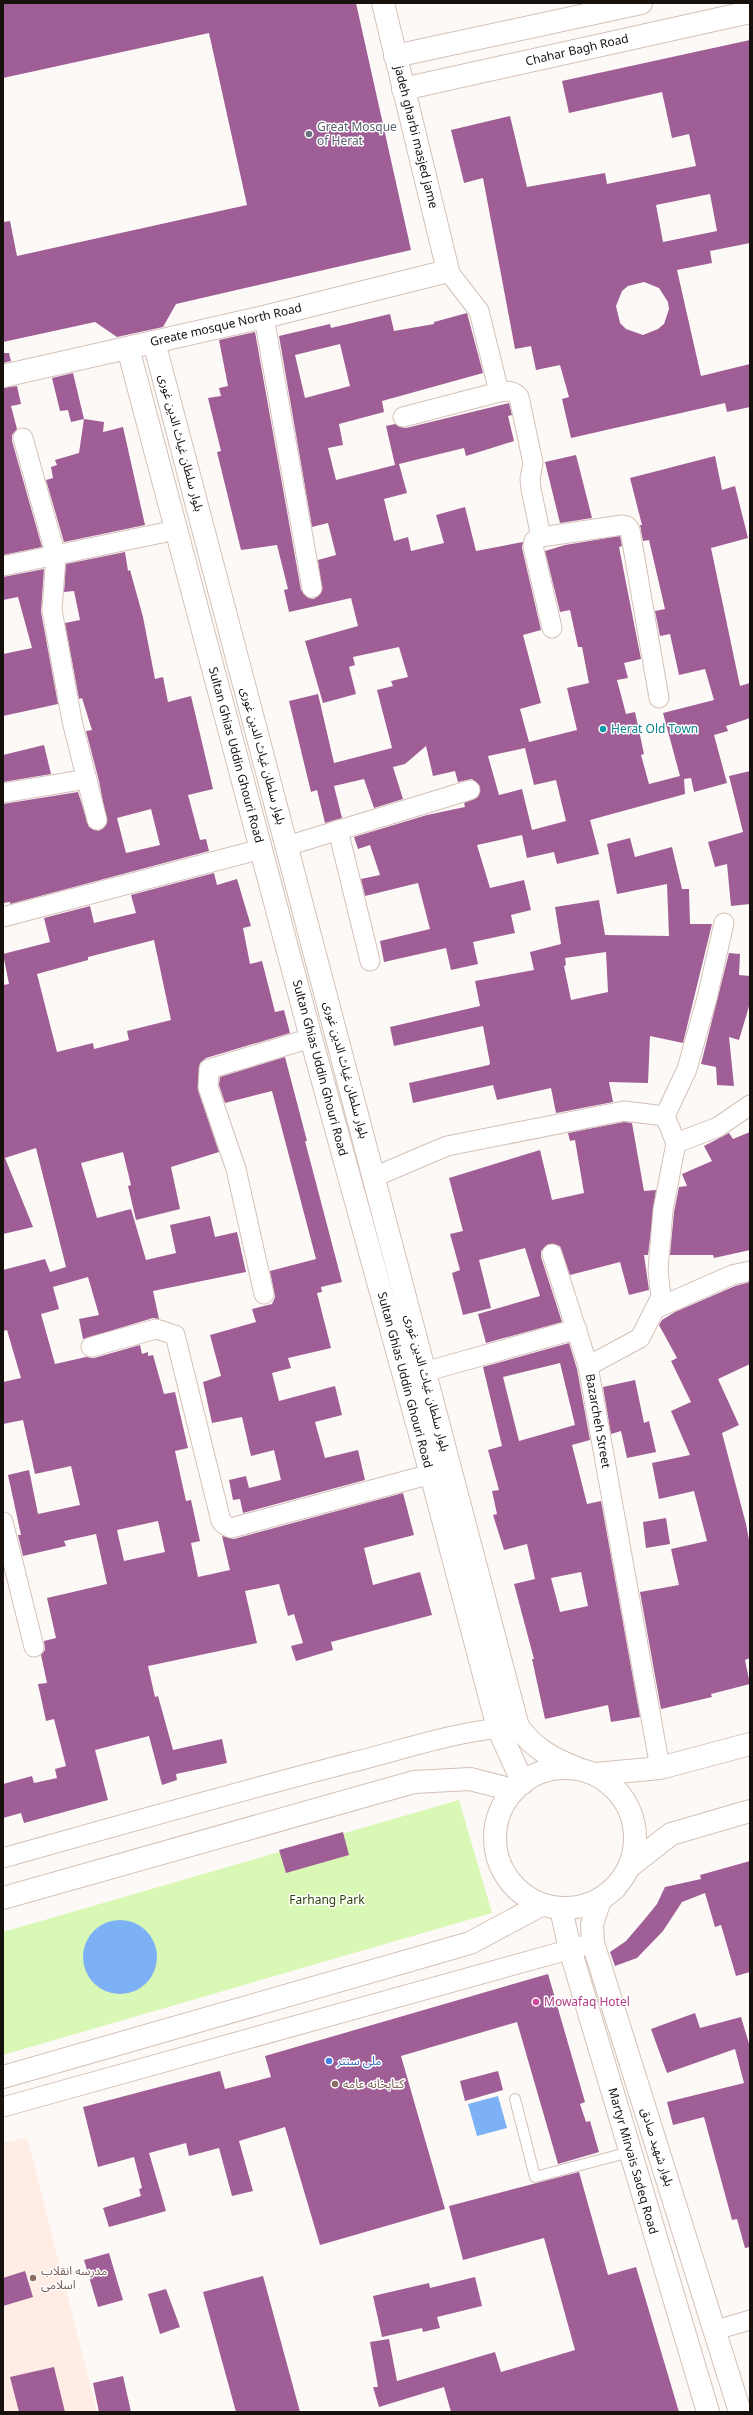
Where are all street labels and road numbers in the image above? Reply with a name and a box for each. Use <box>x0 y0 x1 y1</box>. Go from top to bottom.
street label: Chahar Bagh Road <box>524 29 630 70</box>
street label: jadeh gharbi masjed jame <box>390 63 443 210</box>
street label: Greate mosque North Road <box>148 299 303 350</box>
street label: بلوار سلطان غیاث الدین غوری <box>155 372 208 513</box>
street label: Sultan Ghias Uddin Ghouri Road <box>205 665 268 845</box>
street label: بلوار سلطان غیاث الدین غوری <box>237 685 290 826</box>
street label: Sultan Ghias Uddin Ghouri Road <box>289 978 352 1158</box>
street label: بلوار سلطان غیاث الدین غوری <box>320 999 373 1140</box>
street label: Sultan Ghias Uddin Ghouri Road <box>374 1290 437 1470</box>
street label: بلوار سلطان غیاث الدین غوری <box>401 1312 454 1453</box>
street label: Bazarcheh Street <box>582 1372 615 1470</box>
street label: Martyr Mirvais Sadeq Road <box>604 2086 663 2236</box>
street label: بلوار شهید صادق <box>637 2105 678 2188</box>

